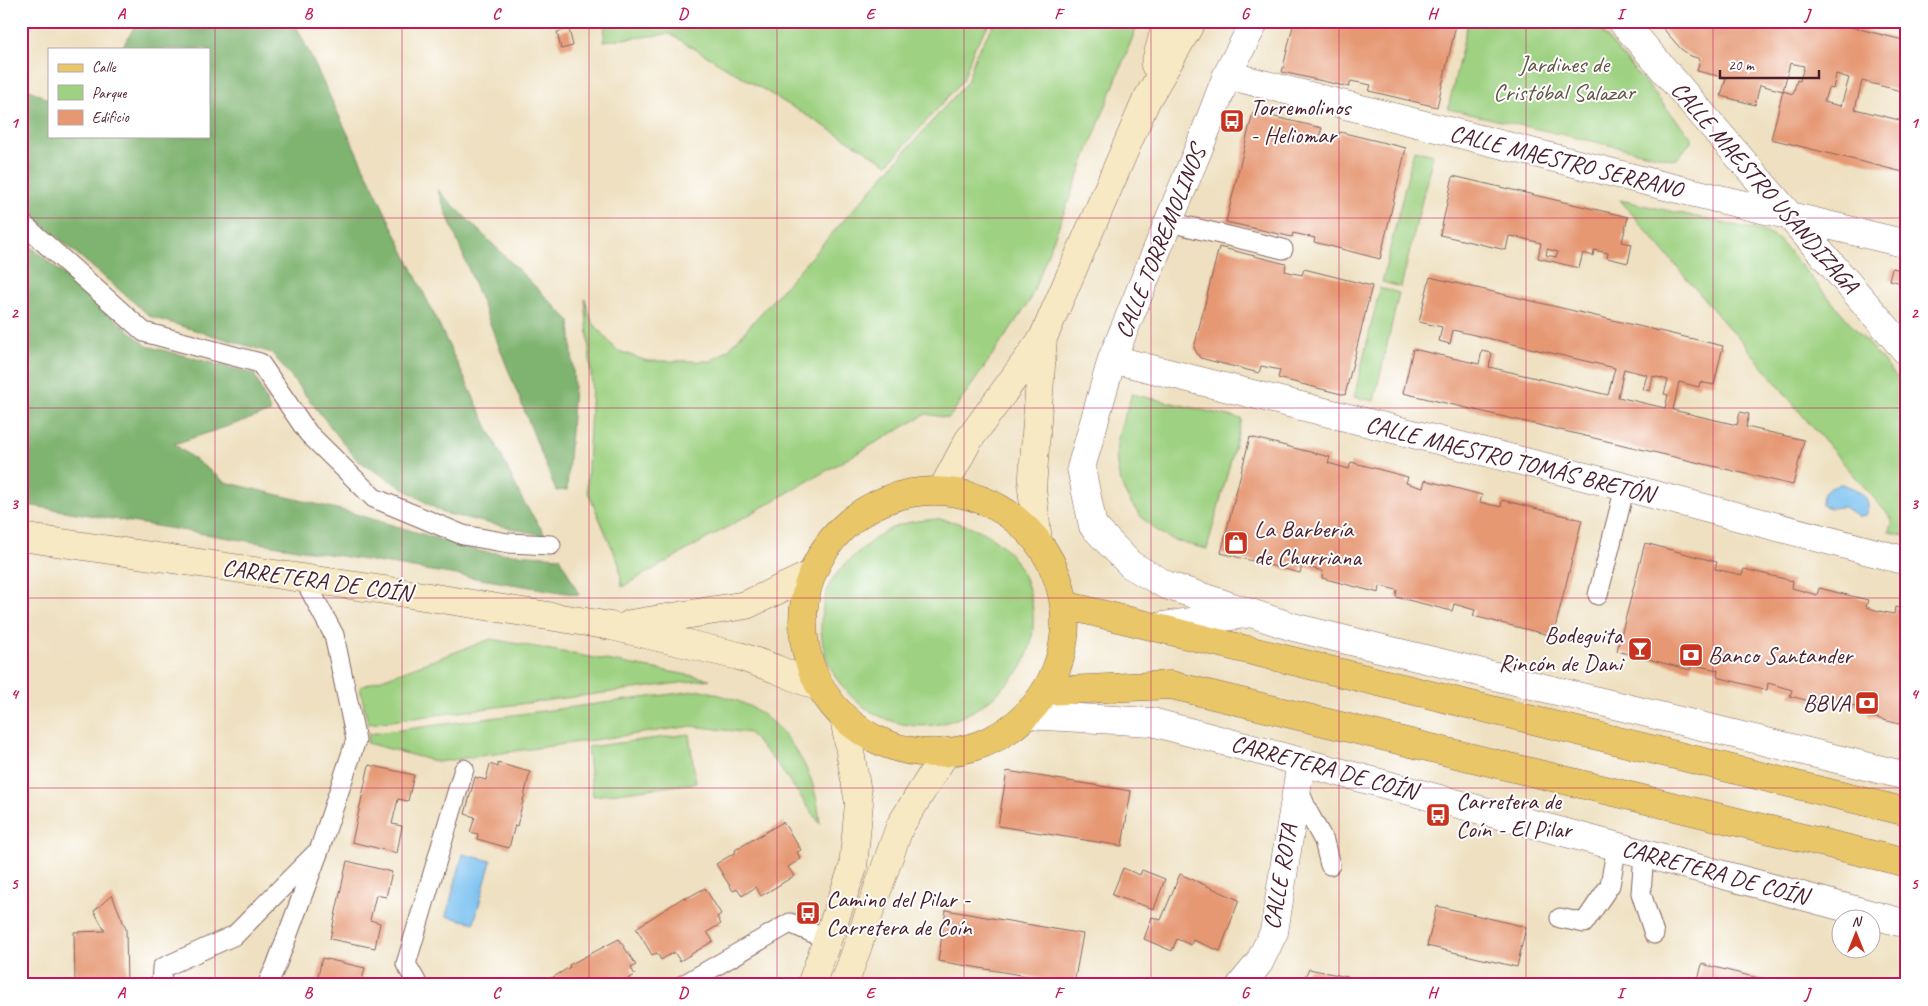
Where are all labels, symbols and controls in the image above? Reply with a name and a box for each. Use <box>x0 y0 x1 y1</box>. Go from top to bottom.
text: A <box>117 4 127 24</box>
text: B <box>304 4 314 24</box>
text: C <box>492 4 502 24</box>
text: D <box>678 4 689 24</box>
text: E <box>866 4 877 24</box>
text: F <box>1054 4 1065 24</box>
text: G <box>1241 4 1251 24</box>
text: H <box>1427 4 1439 24</box>
text: I <box>1617 4 1627 24</box>
text: J <box>1803 4 1812 24</box>
legend <box>48 48 210 138</box>
scale bar <box>1720 48 1819 80</box>
park label: Jardines de Cristóbal Salazar <box>1493 49 1637 107</box>
text: 20 m <box>1728 56 1755 75</box>
text: Calle <box>92 58 117 77</box>
street label: CALLE MAESTRO USANDIZAGA <box>1665 75 1866 300</box>
text: Parque <box>92 84 128 103</box>
place label: Torremolinos - Heliomar <box>1250 92 1352 150</box>
text: Edificio <box>92 108 130 127</box>
bus stop icon: Torremolinos - Heliomar <box>1219 108 1245 134</box>
text: 1 <box>10 113 19 133</box>
text: 1 <box>1910 113 1919 133</box>
street label: CALLE MAESTRO SERRANO <box>1447 118 1687 205</box>
street label: CALLE TORREMOLINOS <box>1108 138 1214 342</box>
text: 2 <box>10 303 19 323</box>
text: 2 <box>1910 303 1919 323</box>
street label: CALLE MAESTRO TOMÁS BRETÓN <box>1363 409 1661 510</box>
text: 3 <box>10 494 19 514</box>
text: 3 <box>1910 494 1919 514</box>
place label: La Barbería de Churriana <box>1254 514 1362 572</box>
shop icon: La Barbería de Churriana <box>1223 530 1249 556</box>
street label: CARRETERA DE COÍN <box>220 552 417 609</box>
place label: Bodeguita Rincón de Dani <box>1498 620 1626 678</box>
bar icon: Bodeguita Rincón de Dani <box>1627 636 1653 662</box>
place label: Banco Santander <box>1708 640 1854 670</box>
bank icon: Banco Santander <box>1678 642 1704 668</box>
text: 4 <box>10 684 19 704</box>
text: 4 <box>1910 684 1919 704</box>
place label: BBVA <box>1803 688 1851 718</box>
bank icon: BBVA <box>1854 690 1880 716</box>
street label: CARRETERA DE COÍN <box>1228 728 1424 807</box>
place label: Carretera de Coín - El Pilar <box>1456 786 1574 844</box>
bus stop icon: Carretera de Coín - El Pilar <box>1425 802 1451 828</box>
street label: CALLE ROTA <box>1256 821 1304 932</box>
street label: CARRETERA DE COÍN <box>1619 833 1815 912</box>
text: 5 <box>11 874 20 894</box>
text: 5 <box>1911 874 1920 894</box>
place label: Camino del Pilar - Carretera de Coín <box>826 884 973 942</box>
bus stop icon: Camino del Pilar - Carretera de Coín <box>795 900 821 926</box>
north arrow <box>1830 908 1880 958</box>
text: N <box>1852 913 1863 930</box>
text: A <box>117 983 127 1003</box>
text: B <box>304 983 314 1003</box>
text: C <box>492 983 502 1003</box>
text: D <box>678 983 689 1003</box>
text: E <box>866 983 877 1003</box>
text: F <box>1054 983 1065 1003</box>
text: G <box>1241 983 1251 1003</box>
text: H <box>1427 983 1439 1003</box>
text: I <box>1617 983 1627 1003</box>
text: J <box>1803 983 1812 1003</box>

